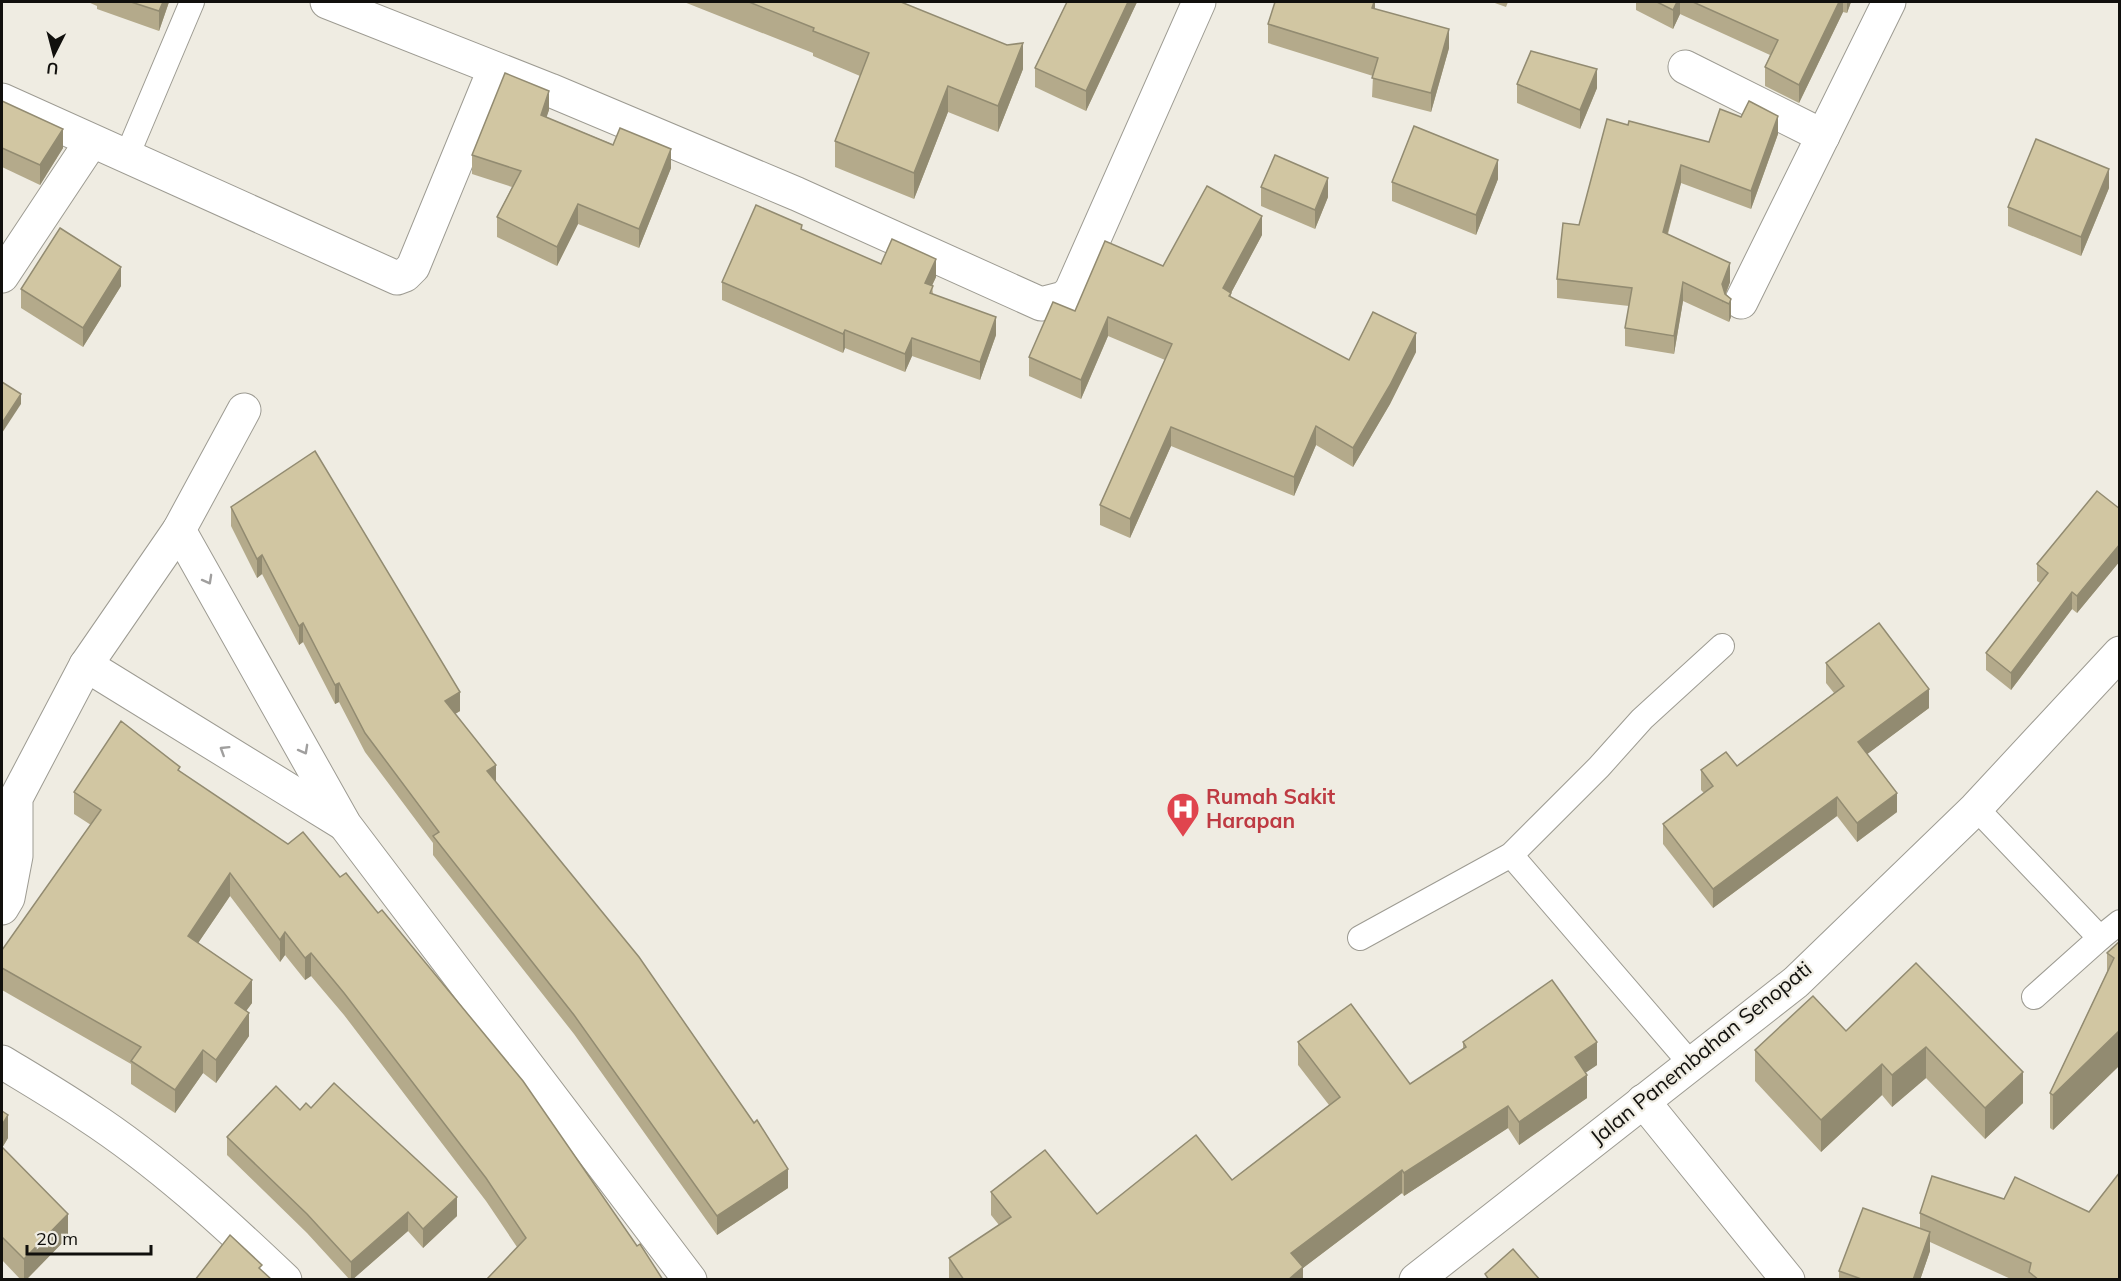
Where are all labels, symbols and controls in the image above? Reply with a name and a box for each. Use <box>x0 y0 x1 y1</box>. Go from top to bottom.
north arrow <box>24 24 84 84</box>
text: U <box>45 58 59 79</box>
one-way arrow <box>201 574 212 585</box>
one-way arrow <box>296 744 308 755</box>
one-way arrow <box>220 746 230 758</box>
place label: Rumah Sakit Harapan <box>1206 783 1335 833</box>
hospital icon: Rumah Sakit Harapan <box>1165 791 1201 838</box>
street label: Jalan Panembahan Senopati <box>1585 955 1816 1150</box>
scale bar <box>27 1218 152 1256</box>
text: 20 m <box>36 1227 78 1250</box>

